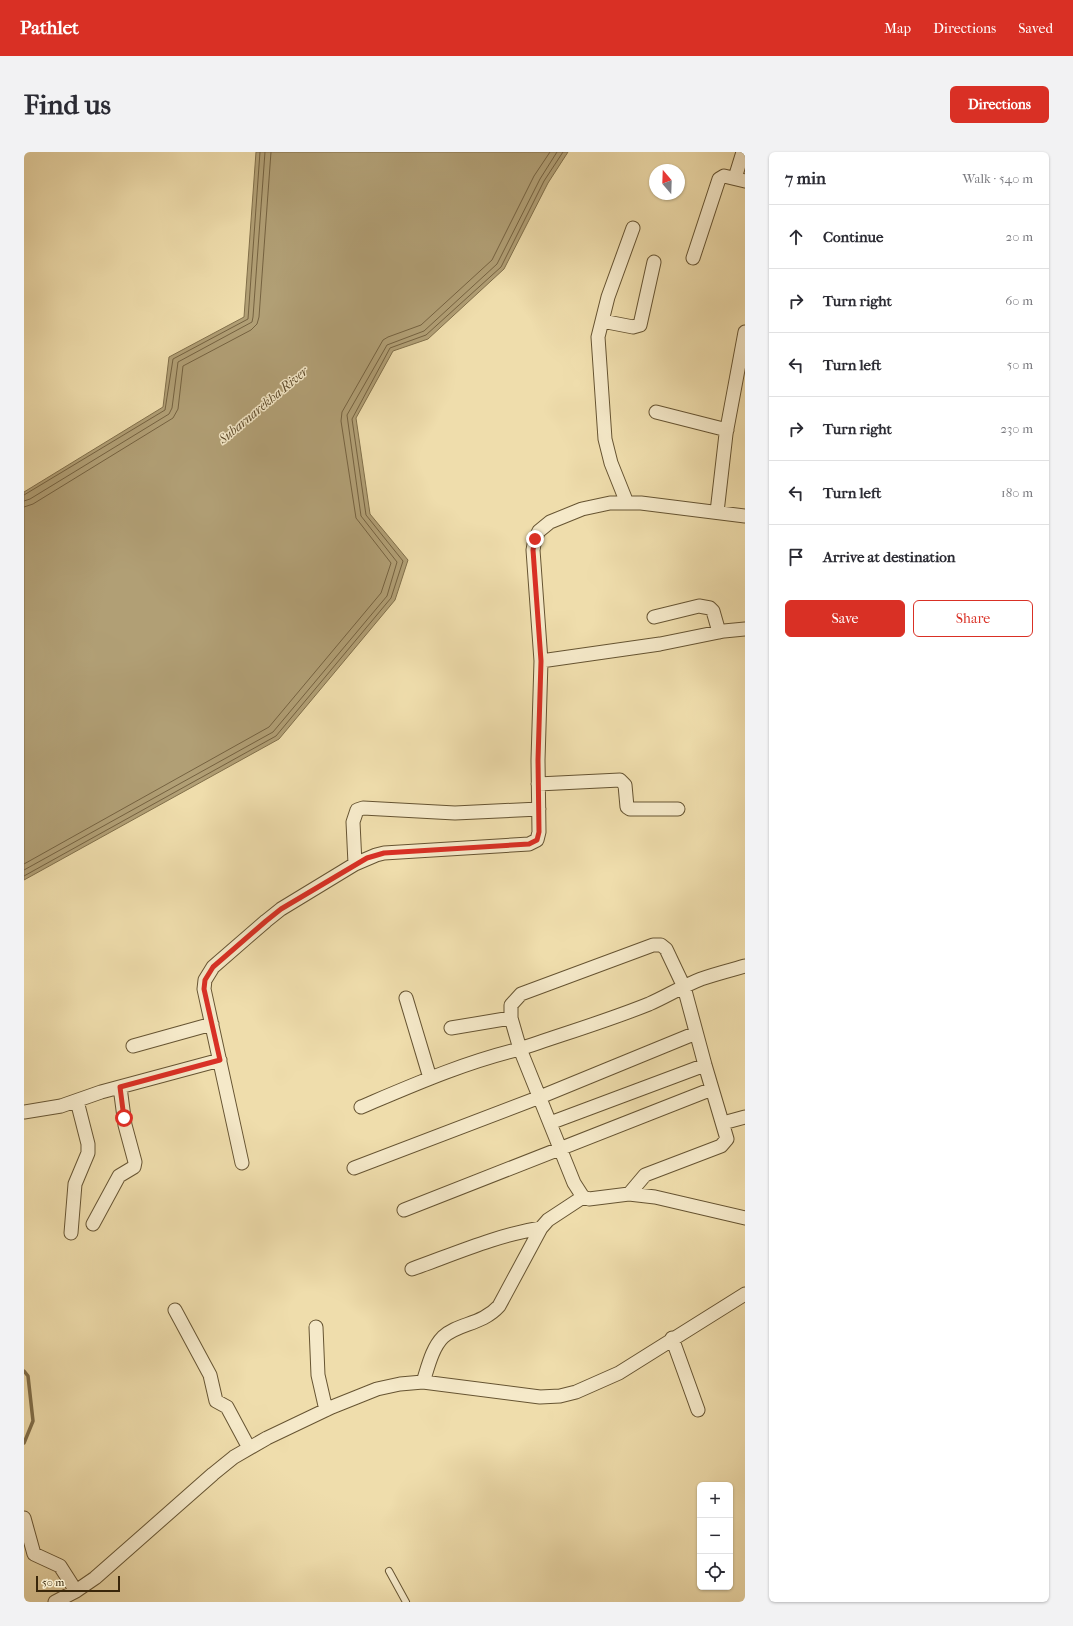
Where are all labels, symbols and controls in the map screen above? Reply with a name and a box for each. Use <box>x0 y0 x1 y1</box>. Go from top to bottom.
text: Pathlet <box>20 17 79 39</box>
text: Map <box>884 20 911 37</box>
text: Directions <box>933 20 996 37</box>
text: Saved <box>1018 20 1053 37</box>
button: Directions <box>950 86 1049 123</box>
text: Find us <box>24 88 111 121</box>
north arrow <box>649 164 685 200</box>
text: 7 min <box>785 168 826 188</box>
text: Walk · 540 m <box>963 171 1033 186</box>
icon: ahead <box>785 226 807 248</box>
text: Continue <box>823 228 883 246</box>
text: 20 m <box>1006 229 1033 244</box>
icon: right <box>785 290 807 312</box>
text: Turn right <box>823 292 892 310</box>
text: 60 m <box>1005 293 1033 308</box>
icon: left <box>785 354 807 376</box>
text: Turn left <box>823 356 881 374</box>
text: 50 m <box>1007 357 1033 372</box>
water label: Subarnarekha River <box>215 363 311 447</box>
icon: right <box>785 418 807 440</box>
text: Turn right <box>823 420 892 438</box>
text: 230 m <box>1000 421 1033 436</box>
icon: left <box>785 482 807 504</box>
text: Turn left <box>823 484 881 502</box>
text: 180 m <box>1001 485 1033 500</box>
route end <box>526 530 544 548</box>
icon: arrive <box>785 546 807 568</box>
text: Arrive at destination <box>823 548 955 566</box>
button: Save <box>785 600 905 637</box>
button: Share <box>913 600 1033 637</box>
route start <box>115 1109 133 1127</box>
map controls <box>697 1482 733 1590</box>
button: + <box>697 1482 733 1518</box>
button: − <box>697 1518 733 1554</box>
button: locate <box>697 1554 733 1590</box>
scale bar <box>36 1574 120 1593</box>
text: 50 m <box>42 1576 64 1589</box>

